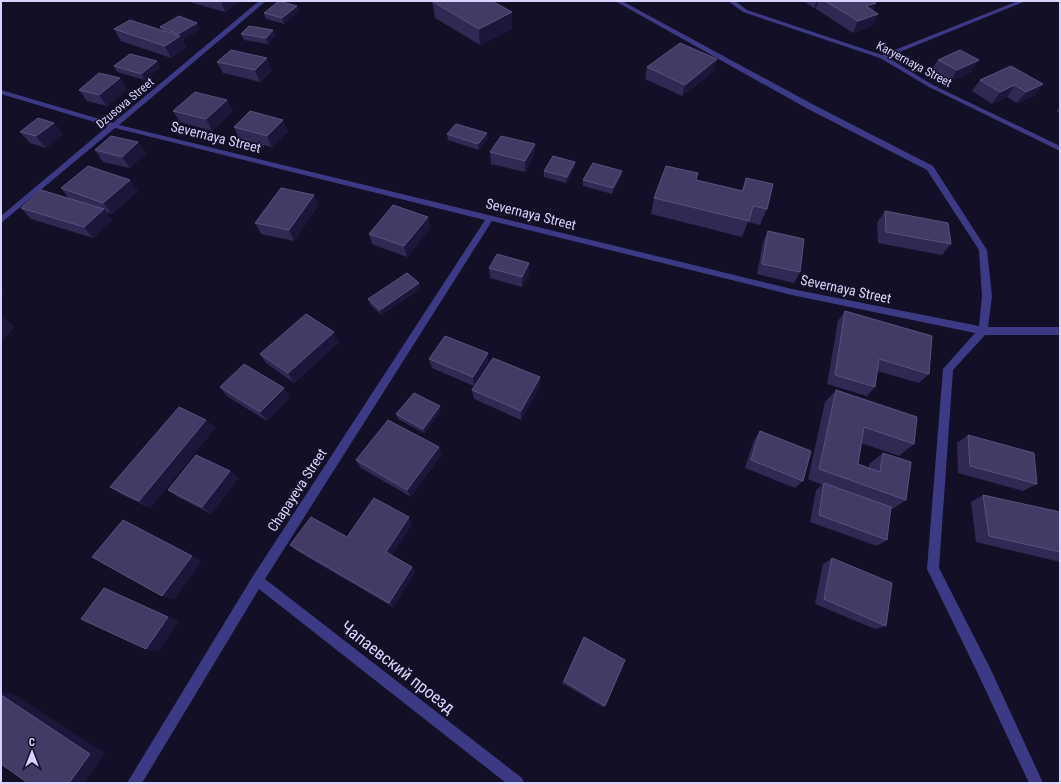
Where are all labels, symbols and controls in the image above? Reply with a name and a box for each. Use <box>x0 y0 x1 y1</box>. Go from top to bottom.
street label: Karyernaya Street <box>874 38 954 90</box>
street label: Dzusova Street <box>93 75 157 131</box>
street label: Severnaya Street <box>169 118 263 156</box>
street label: Severnaya Street <box>484 195 578 233</box>
street label: Severnaya Street <box>799 272 893 306</box>
street label: Chapayeva Street <box>264 445 330 535</box>
street label: Чапаевский проезд <box>337 616 459 718</box>
north arrow <box>12 732 52 772</box>
text: С <box>29 736 35 749</box>

